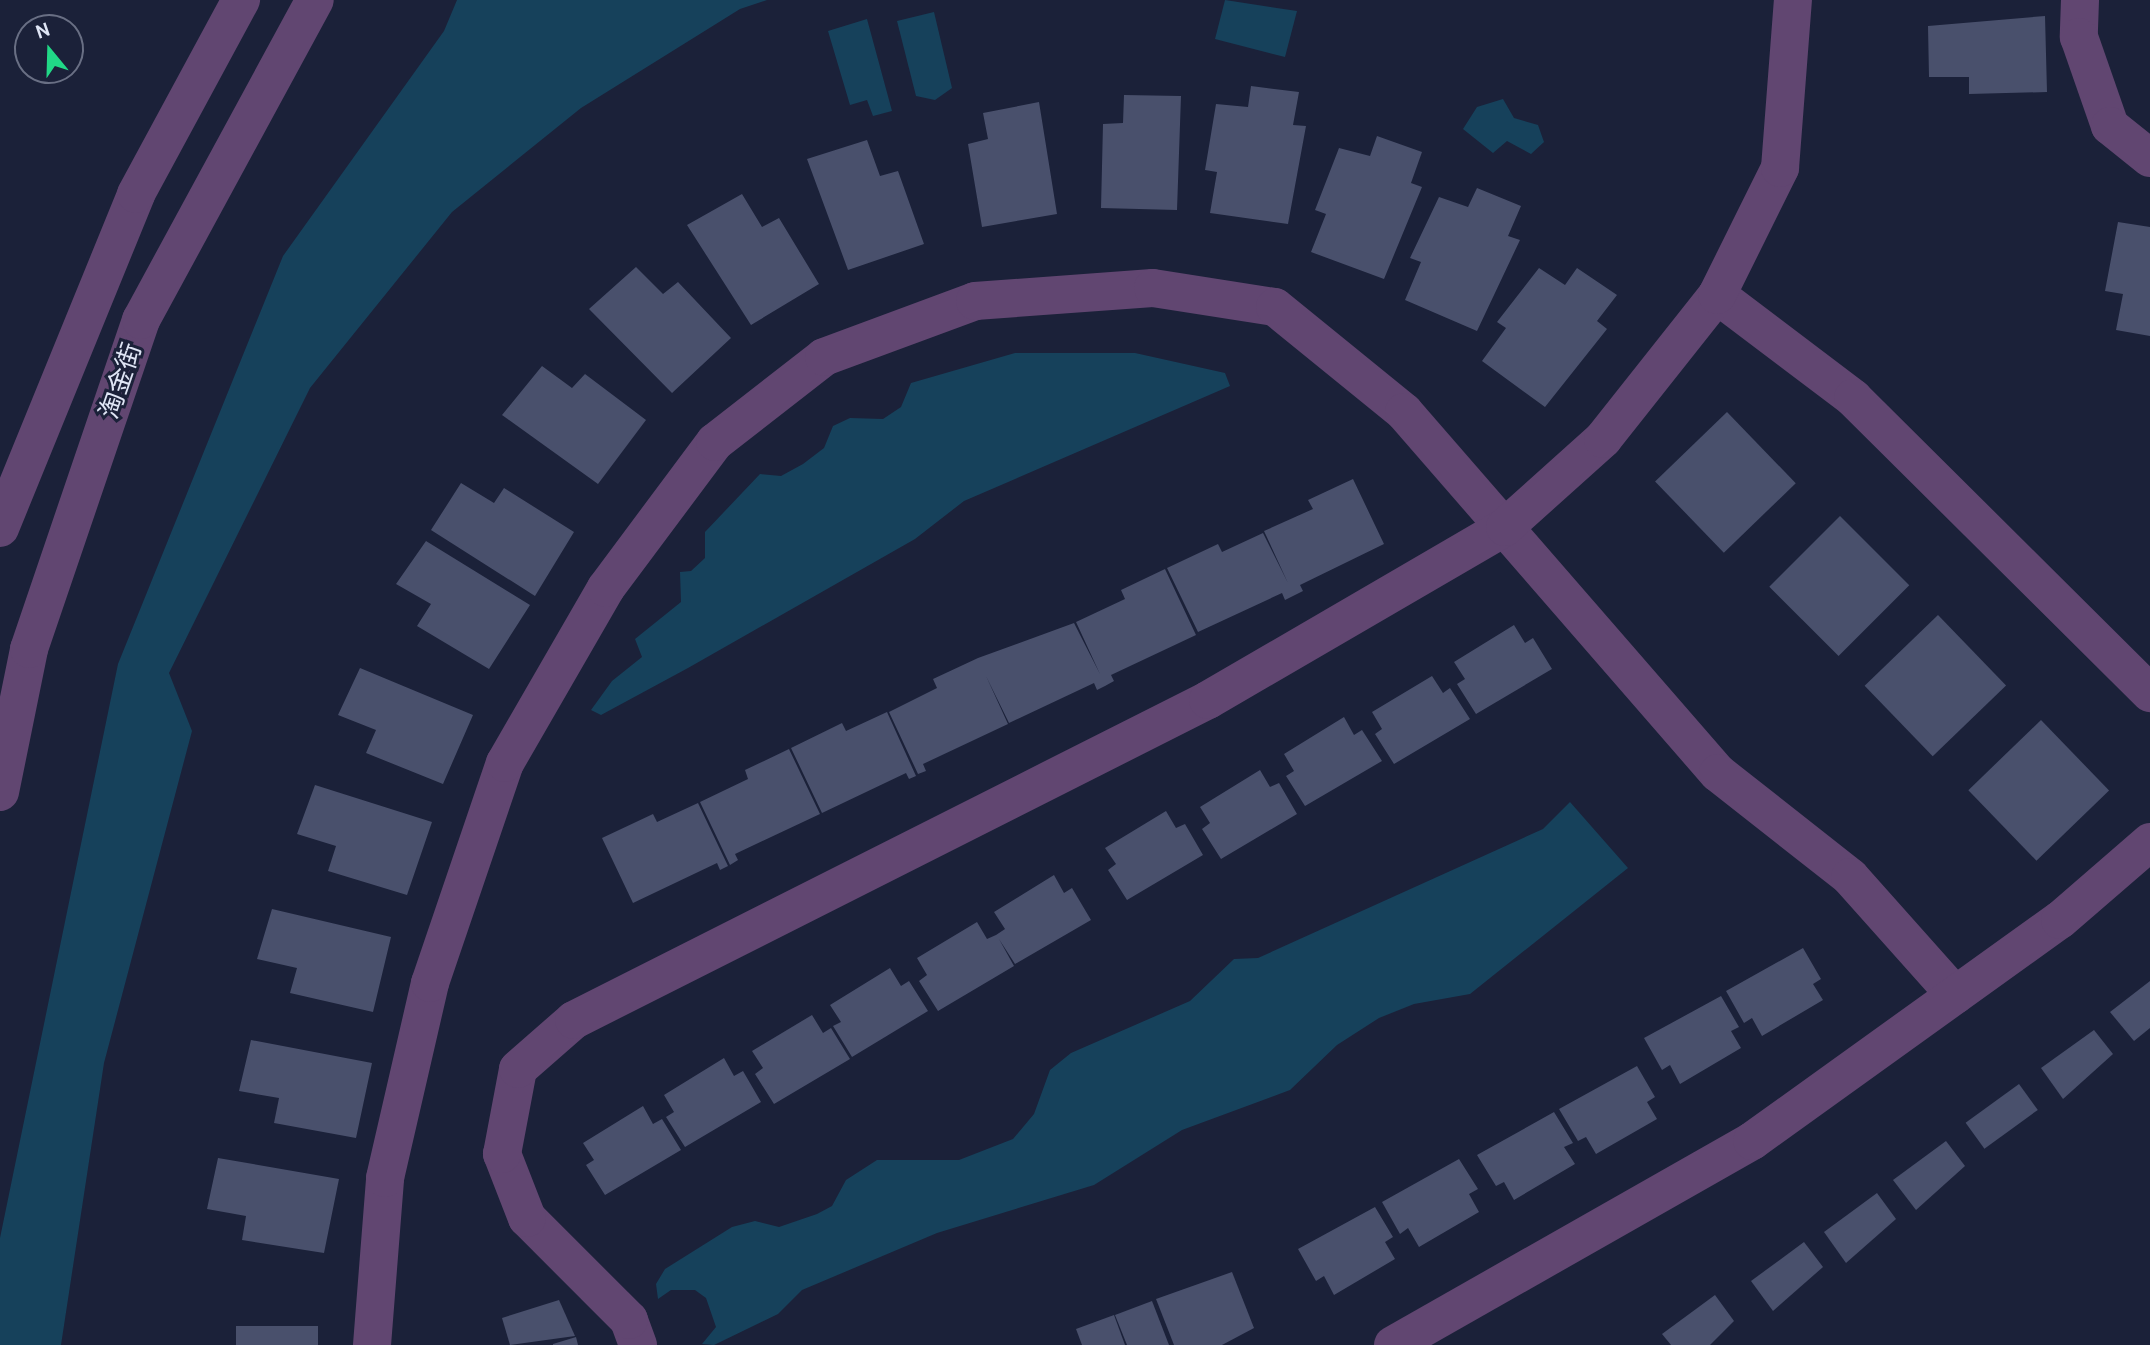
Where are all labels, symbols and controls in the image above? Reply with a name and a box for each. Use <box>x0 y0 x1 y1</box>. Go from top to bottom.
north arrow <box>14 14 84 84</box>
text: N <box>33 18 53 44</box>
street label: 淘金街 <box>94 339 148 423</box>

